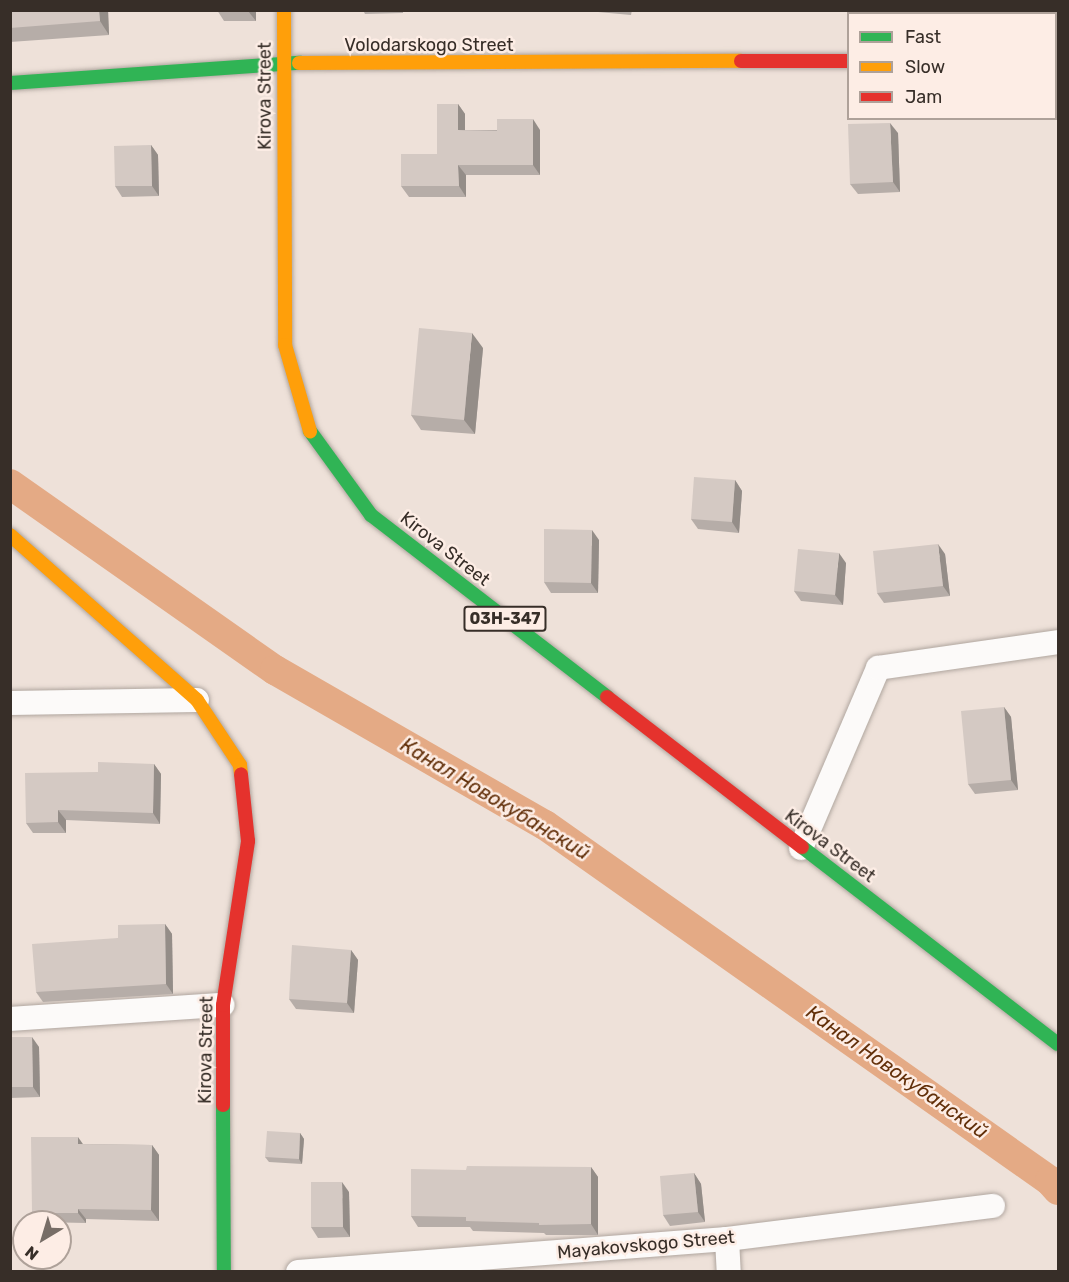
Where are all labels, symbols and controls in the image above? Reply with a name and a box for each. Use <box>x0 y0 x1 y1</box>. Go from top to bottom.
legend <box>847 12 1057 120</box>
text: Fast <box>905 26 941 48</box>
street label: Volodarskogo Street <box>344 34 514 56</box>
street label: Kirova Street <box>254 42 276 150</box>
text: Slow <box>905 56 945 78</box>
text: Jam <box>905 86 942 108</box>
street label: Kirova Street <box>396 507 494 591</box>
road number: 03Н-347 <box>463 606 547 632</box>
water label: Канал Новокубанский <box>396 733 594 865</box>
street label: Kirova Street <box>780 805 880 887</box>
street label: Kirova Street <box>194 996 218 1104</box>
water label: Канал Новокубанский <box>801 1000 993 1144</box>
north arrow <box>12 1210 72 1270</box>
street label: Mayakovskogo Street <box>556 1226 736 1264</box>
text: N <box>21 1242 42 1264</box>

